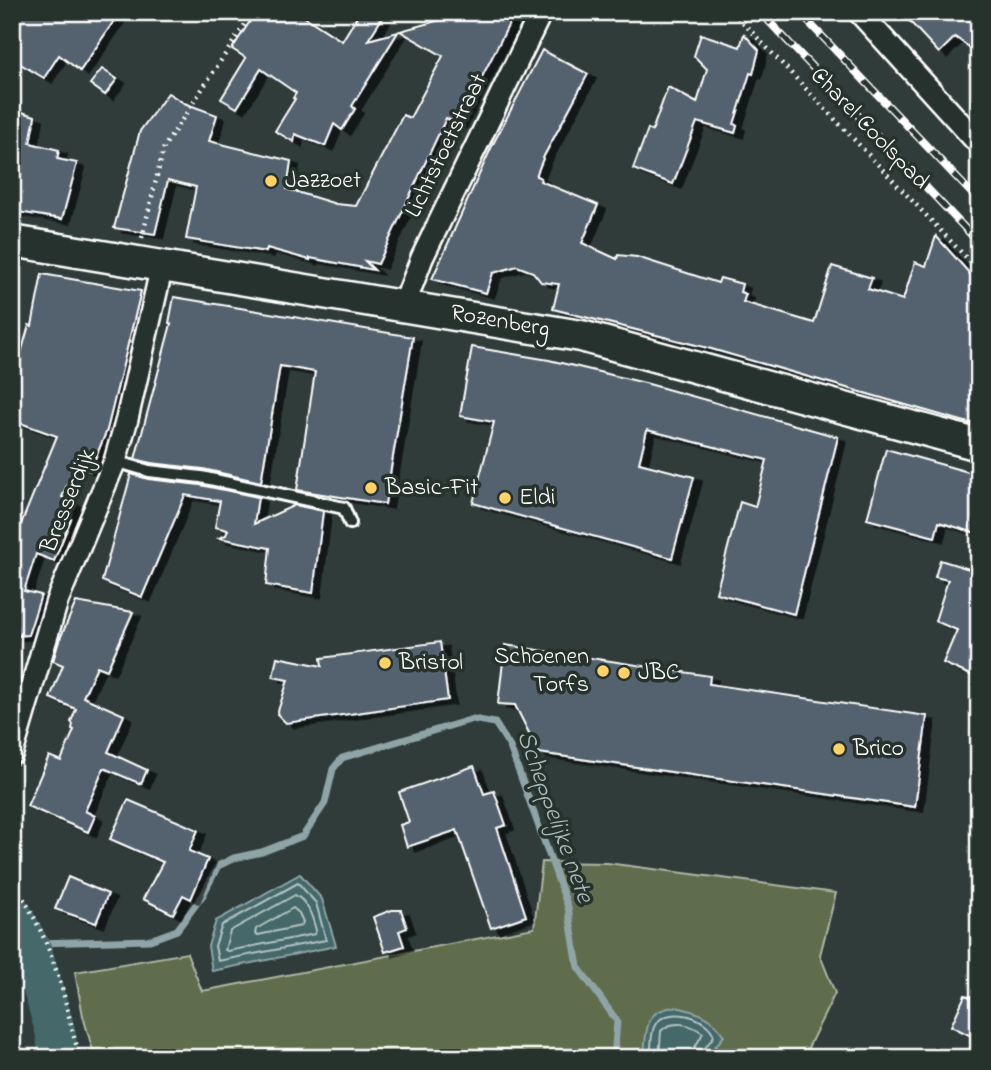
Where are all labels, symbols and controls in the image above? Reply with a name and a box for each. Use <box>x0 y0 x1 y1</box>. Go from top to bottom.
street label: Charel Coolspad <box>801 60 937 199</box>
street label: Lichtstoetstraat <box>397 68 497 224</box>
place label: Jazzoet <box>285 164 361 199</box>
marker: Jazzoet <box>263 173 279 189</box>
street label: Rozenberg <box>448 296 552 348</box>
street label: Bresserdijk <box>32 443 106 560</box>
place label: Basic-Fit <box>384 471 478 506</box>
marker: Basic-Fit <box>363 480 379 496</box>
place label: Eldi <box>519 481 555 516</box>
marker: Eldi <box>497 490 513 506</box>
place label: Schoenen Torfs <box>494 640 589 703</box>
place label: Bristol <box>398 646 463 681</box>
marker: Bristol <box>377 655 393 671</box>
place label: JBC <box>638 656 679 691</box>
marker: Schoenen Torfs <box>595 663 611 679</box>
marker: JBC <box>616 665 632 681</box>
water label: Scheppelijke nete <box>505 726 603 910</box>
place label: Brico <box>852 732 904 767</box>
marker: Brico <box>831 741 847 757</box>

